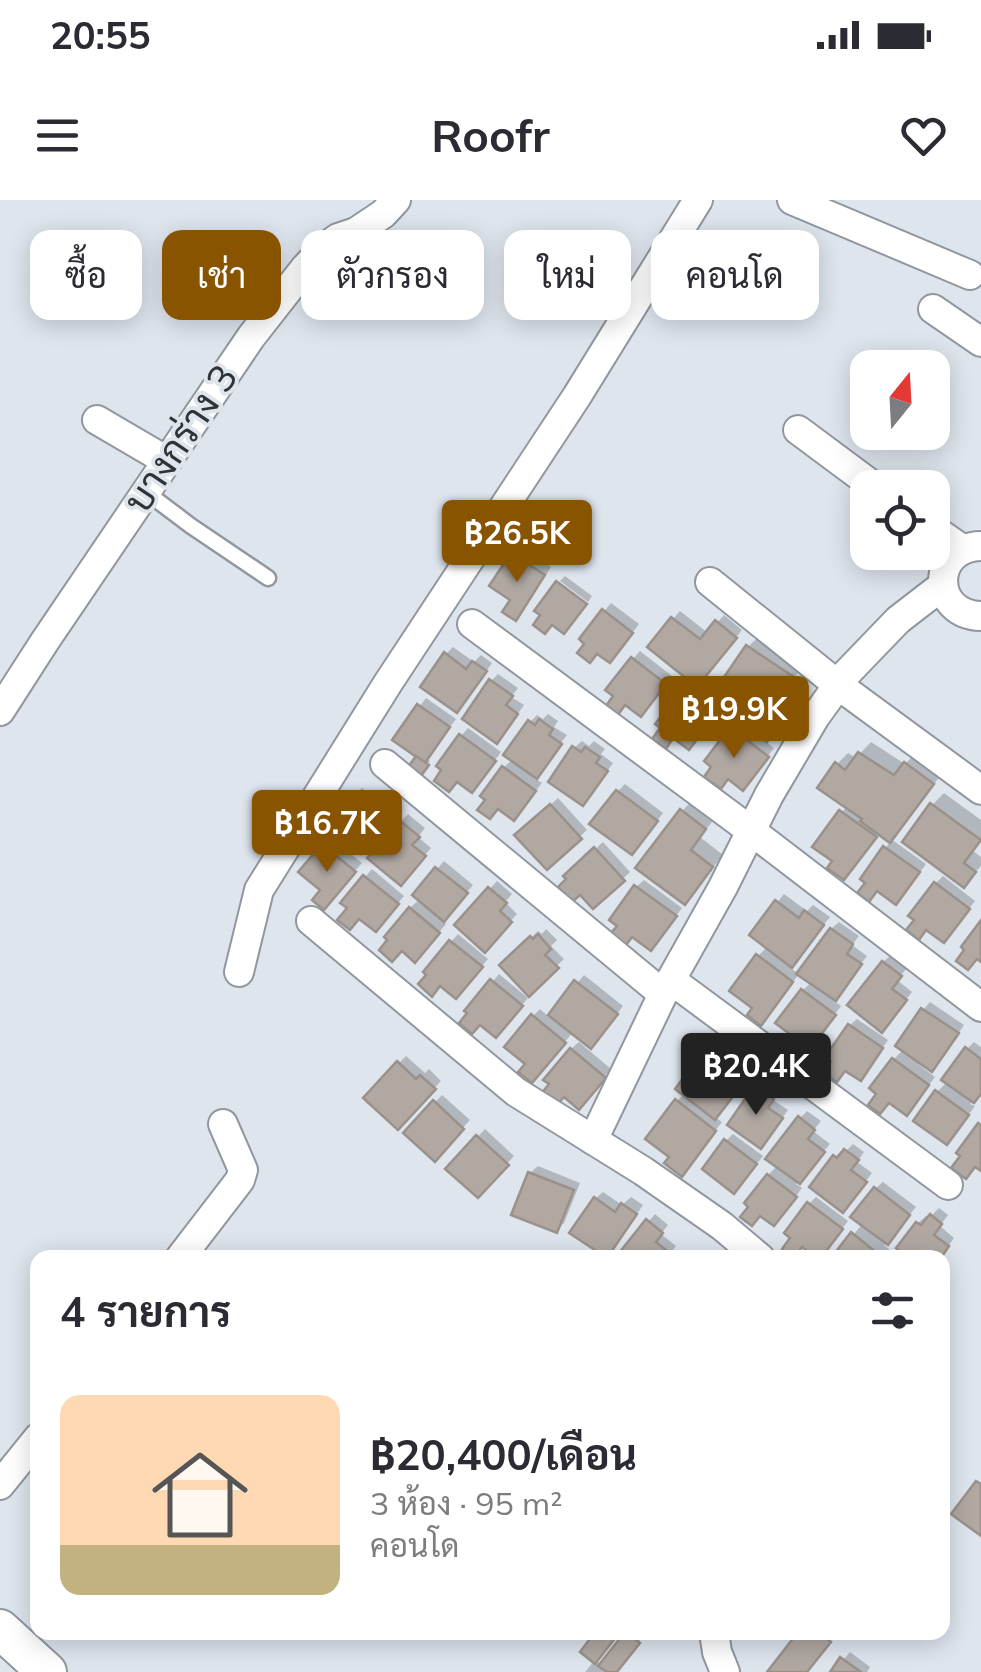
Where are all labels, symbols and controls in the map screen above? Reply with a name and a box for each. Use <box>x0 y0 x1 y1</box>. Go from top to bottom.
text: 20:55 <box>50 11 151 59</box>
text: Roofr <box>431 107 550 163</box>
icon: menu <box>30 108 85 163</box>
icon: heart <box>896 108 951 163</box>
chip: ซื้อ <box>30 230 142 320</box>
chip: เช่า <box>162 230 281 320</box>
chip: ตัวกรอง <box>301 230 484 320</box>
chip: ใหม่ <box>504 230 631 320</box>
chip: คอนโด <box>651 230 819 320</box>
north arrow <box>850 350 950 450</box>
map controls <box>850 350 950 570</box>
street label: บางกร่าง 3 <box>113 355 247 522</box>
button: locate <box>850 470 950 570</box>
pin: ฿26.5K <box>436 500 598 585</box>
text: ฿26.5K <box>464 512 570 552</box>
pin: ฿19.9K <box>653 676 815 761</box>
text: ฿19.9K <box>681 688 787 728</box>
pin: ฿16.7K <box>246 790 408 875</box>
text: ฿16.7K <box>274 802 380 842</box>
pin: ฿20.4K <box>675 1033 837 1118</box>
text: ฿20.4K <box>703 1045 809 1085</box>
icon: filters <box>865 1283 920 1338</box>
text: 4 รายการ <box>60 1285 231 1338</box>
text: ฿20,400/เดือน <box>370 1428 637 1481</box>
icon: home <box>140 1435 260 1555</box>
text: 3 ห้อง · 95 m² <box>370 1483 562 1523</box>
text: คอนโด <box>370 1525 460 1565</box>

